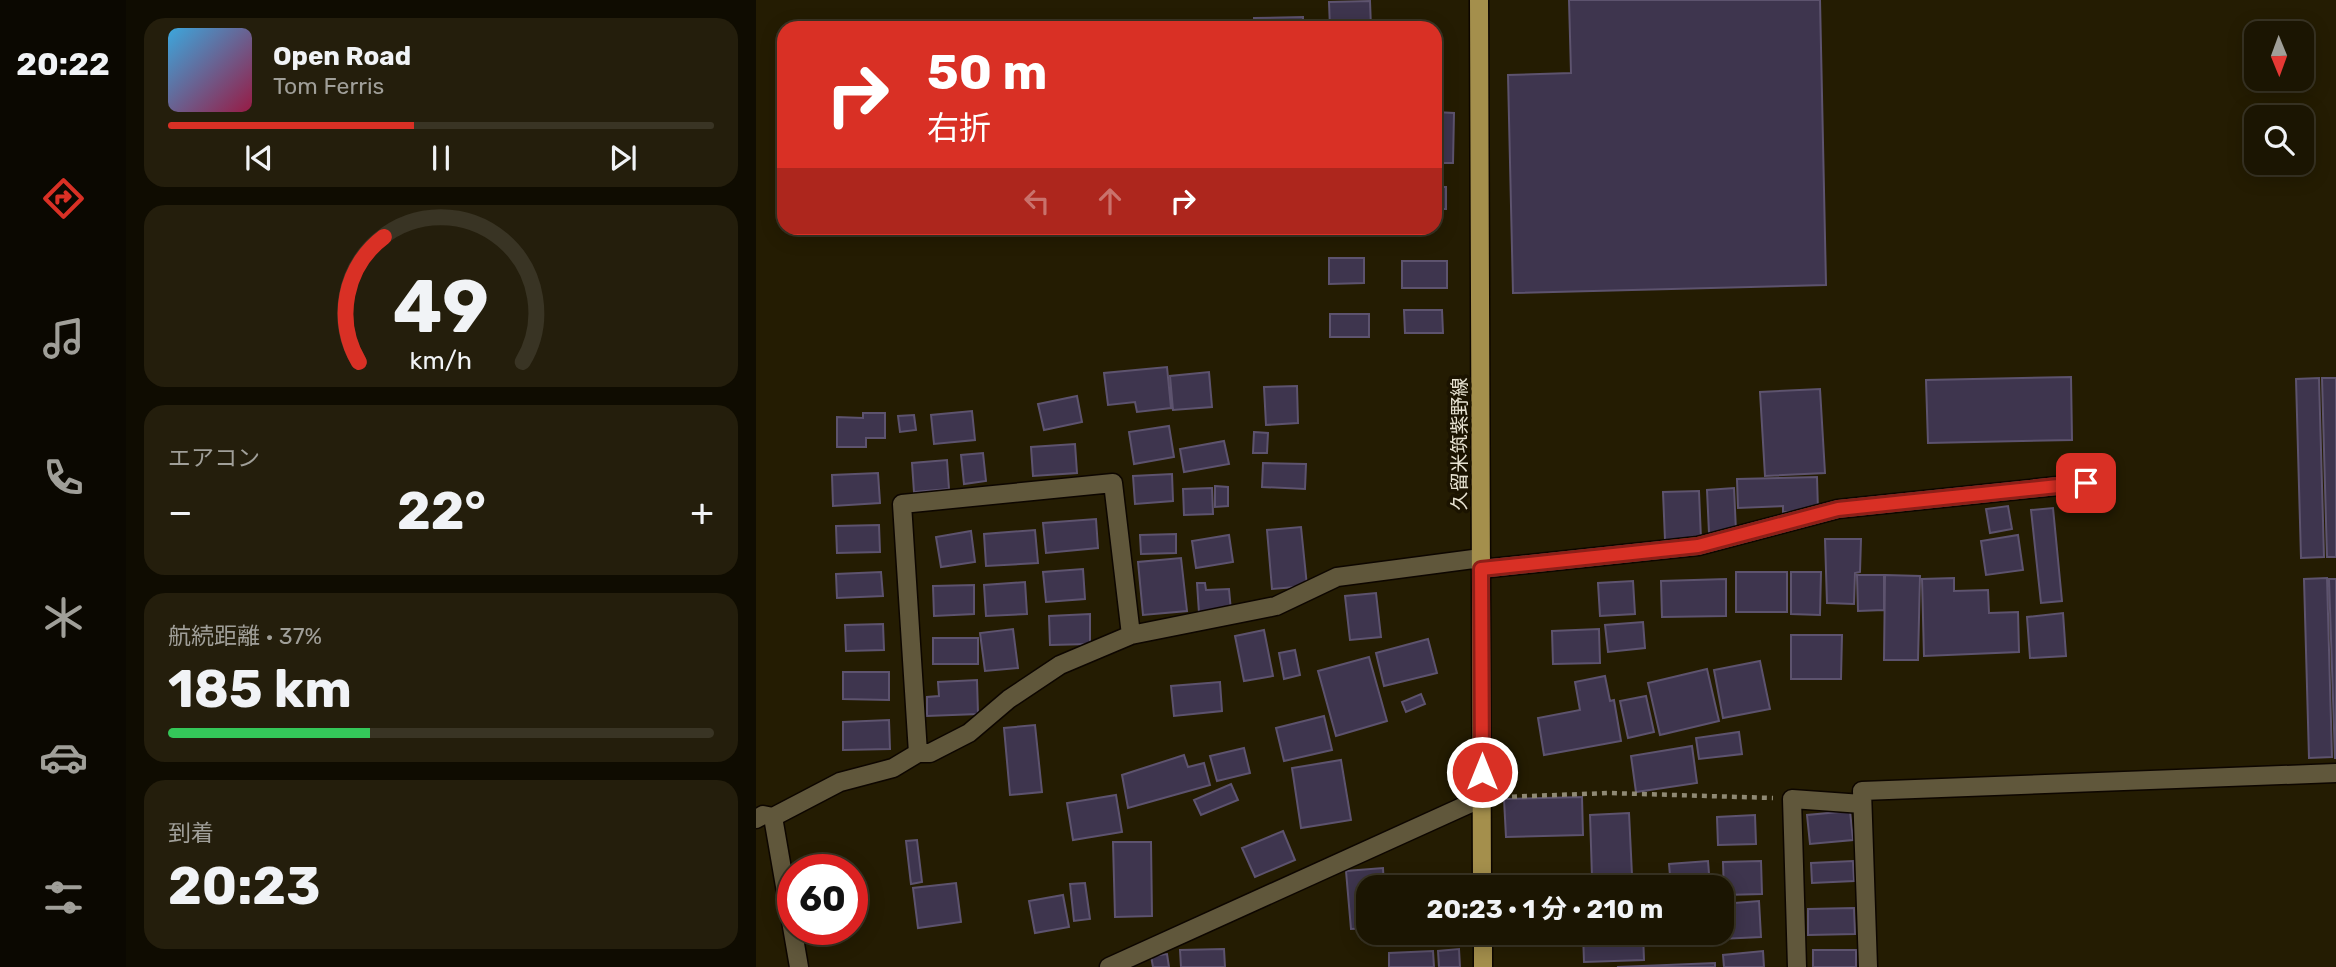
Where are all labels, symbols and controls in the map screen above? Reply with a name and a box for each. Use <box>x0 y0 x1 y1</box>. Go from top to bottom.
north arrow <box>2244 21 2314 91</box>
map controls <box>2244 21 2314 175</box>
text: Open Road <box>273 41 411 72</box>
text: 50 m <box>927 43 1047 101</box>
text: 20:22 <box>16 45 110 83</box>
icon: right <box>812 49 903 140</box>
text: Tom Ferris <box>273 72 384 100</box>
button: search <box>2244 105 2314 175</box>
text: 右折 <box>927 109 991 147</box>
icon: previous <box>240 139 278 177</box>
icon: pause <box>422 139 460 177</box>
icon: next <box>604 139 642 177</box>
icon: directions <box>39 174 88 223</box>
icon: left <box>1018 182 1056 220</box>
icon: ahead <box>1091 182 1129 220</box>
icon: right <box>1164 182 1202 220</box>
text: 49 <box>393 265 489 351</box>
icon: music <box>39 314 88 363</box>
text: km/h <box>410 346 472 375</box>
street label: 久留米筑紫野線 <box>1448 377 1471 511</box>
text: エアコン <box>168 444 260 472</box>
icon: phone <box>39 453 88 502</box>
pin <box>2056 453 2116 513</box>
icon: arrive <box>2067 464 2105 502</box>
text: 22° <box>397 480 486 542</box>
text: − <box>168 489 193 535</box>
text: + <box>690 489 714 535</box>
icon: climate <box>39 593 88 642</box>
text: 航続距離 · 37% <box>168 622 322 650</box>
text: 185 km <box>168 658 352 720</box>
icon: car <box>39 733 88 782</box>
position arrow <box>1445 735 1519 809</box>
text: 到着 <box>168 819 214 847</box>
speed limit sign: 60 <box>777 854 868 945</box>
text: 20:23 <box>168 855 320 917</box>
icon: filters <box>39 873 88 922</box>
text: 20:23 · 1 分 · 210 m <box>1427 894 1663 925</box>

